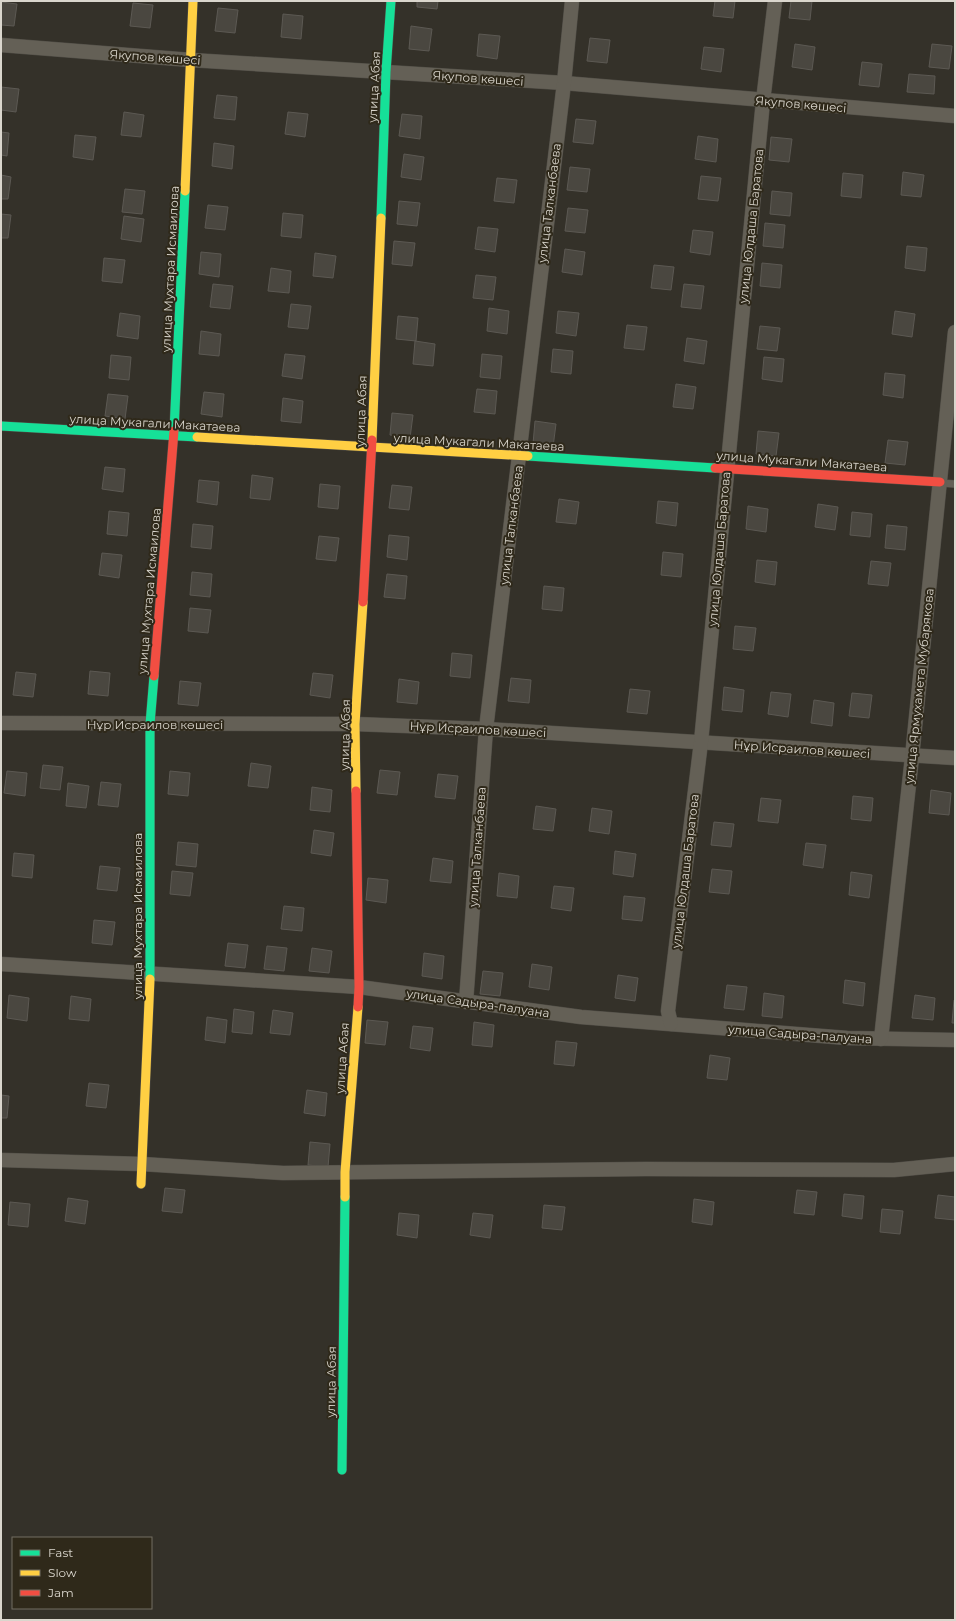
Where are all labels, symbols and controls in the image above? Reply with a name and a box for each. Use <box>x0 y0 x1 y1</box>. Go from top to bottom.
street label: Якупов көшесі <box>109 46 201 68</box>
street label: улица Абая <box>365 51 383 124</box>
street label: Якупов көшесі <box>432 67 524 89</box>
street label: Якупов көшесі <box>755 93 847 115</box>
street label: улица Талканбаева <box>534 142 564 265</box>
street label: улица Юлдаша Баратова <box>735 148 767 305</box>
street label: улица Мухтара Исмаилова <box>158 185 182 354</box>
street label: улица Абая <box>352 375 370 448</box>
street label: улица Мукагали Макатаева <box>68 411 241 435</box>
street label: улица Мукагали Макатаева <box>392 430 565 454</box>
street label: улица Мукагали Макатаева <box>715 447 888 474</box>
street label: улица Талканбаева <box>496 464 526 587</box>
street label: улица Юлдаша Баратова <box>705 471 733 628</box>
street label: улица Мухтара Исмаилова <box>134 507 164 676</box>
street label: улица Ярмухамета Мубарякова <box>901 588 937 785</box>
street label: улица Абая <box>337 699 353 772</box>
street label: Нұр Исраилов көшесі <box>87 717 223 732</box>
street label: Нұр Исраилов көшесі <box>409 718 547 740</box>
street label: Нұр Исраилов көшесі <box>733 737 871 761</box>
street label: улица Талканбаева <box>465 786 489 909</box>
street label: улица Юлдаша Баратова <box>668 793 702 950</box>
street label: улица Мухтара Исмаилова <box>130 833 145 1000</box>
street label: улица Садыра-палуана <box>405 985 551 1020</box>
street label: улица Садыра-палуана <box>726 1021 873 1047</box>
street label: улица Абая <box>332 1022 352 1095</box>
street label: улица Абая <box>323 1346 339 1419</box>
legend <box>12 1537 152 1609</box>
text: Fast <box>48 1545 73 1560</box>
text: Slow <box>48 1565 77 1580</box>
text: Jam <box>47 1585 74 1600</box>

